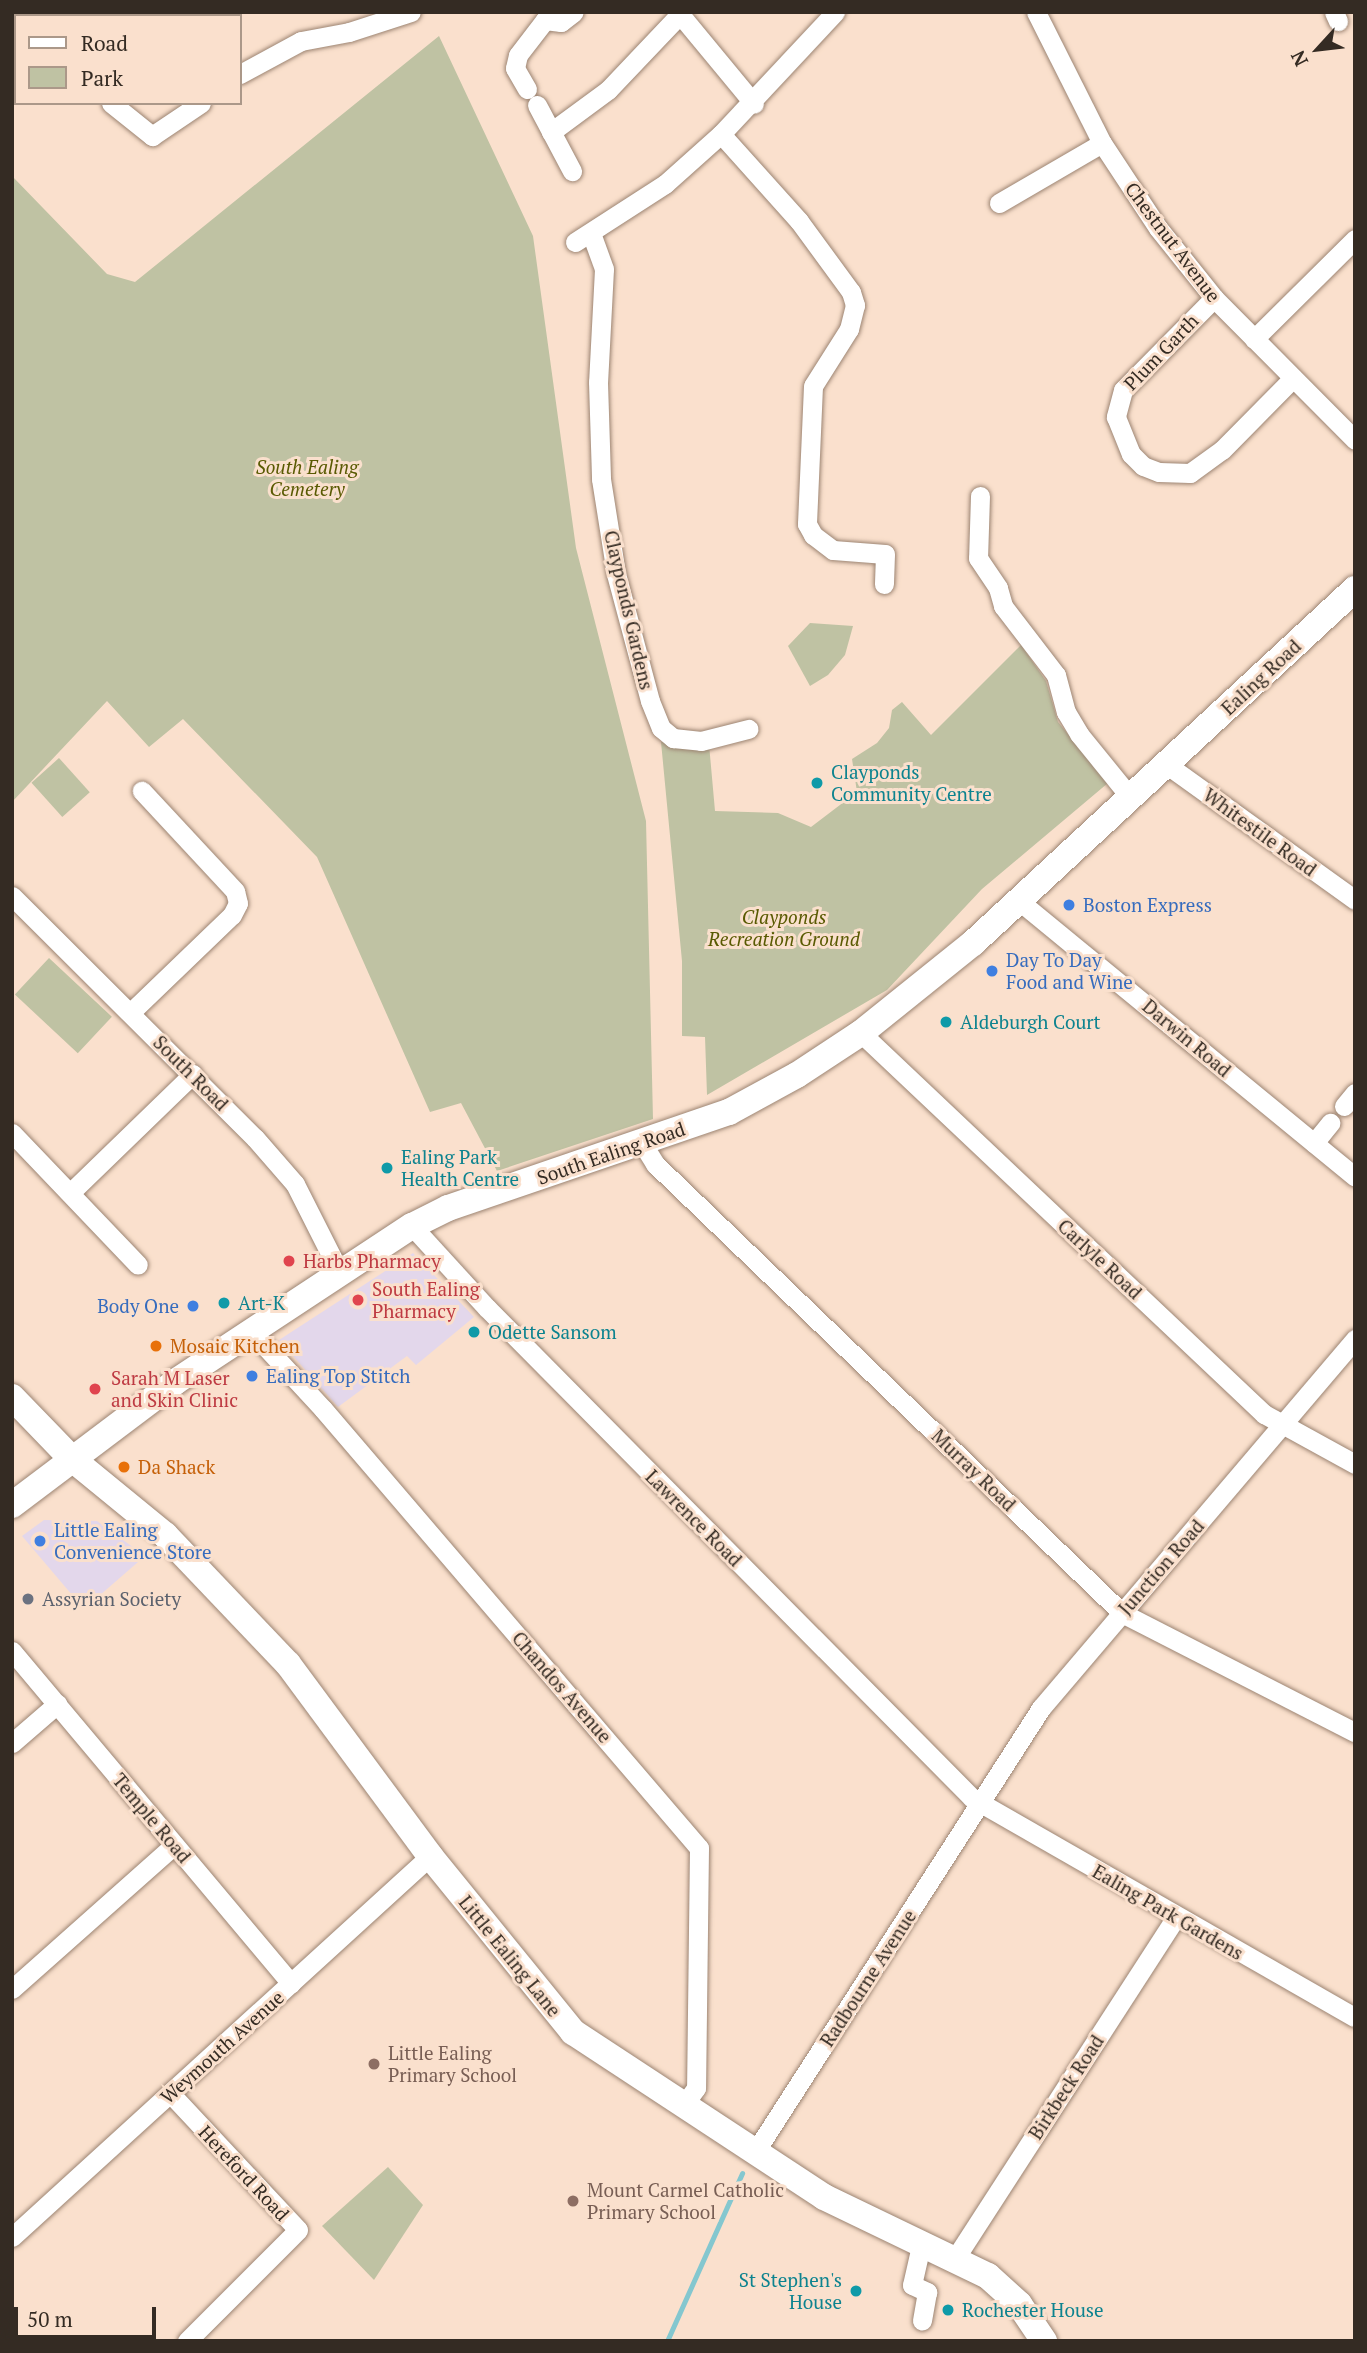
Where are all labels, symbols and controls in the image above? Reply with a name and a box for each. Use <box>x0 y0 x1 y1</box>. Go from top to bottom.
legend <box>14 14 242 105</box>
north arrow <box>1283 14 1353 84</box>
text: Road <box>81 29 128 57</box>
text: N <box>1284 47 1313 71</box>
text: Park <box>81 64 123 92</box>
street label: Chestnut Avenue <box>1120 178 1226 306</box>
street label: Plum Garth <box>1119 309 1203 395</box>
park label: South Ealing Cemetery <box>256 456 358 500</box>
street label: Clayponds Gardens <box>600 528 658 692</box>
street label: Ealing Road <box>1217 634 1305 720</box>
place label: Clayponds Community Centre <box>831 761 992 805</box>
marker: Clayponds Community Centre <box>809 775 825 791</box>
street label: Whitestile Road <box>1199 783 1321 881</box>
place label: Boston Express <box>1083 894 1212 916</box>
marker: Boston Express <box>1061 897 1077 913</box>
park label: Clayponds Recreation Ground <box>708 906 860 950</box>
place label: Day To Day Food and Wine <box>1006 949 1133 993</box>
marker: Day To Day Food and Wine <box>984 963 1000 979</box>
street label: Darwin Road <box>1138 994 1236 1082</box>
place label: Aldeburgh Court <box>960 1011 1101 1033</box>
marker: Aldeburgh Court <box>938 1014 954 1030</box>
street label: South Road <box>149 1031 233 1115</box>
street label: South Ealing Road <box>534 1117 688 1189</box>
place label: Ealing Park Health Centre <box>401 1146 519 1190</box>
marker: Ealing Park Health Centre <box>379 1160 395 1176</box>
street label: Carlyle Road <box>1053 1214 1147 1304</box>
place label: Harbs Pharmacy <box>303 1250 441 1272</box>
marker: Harbs Pharmacy <box>281 1253 297 1269</box>
place label: South Ealing Pharmacy <box>372 1278 480 1322</box>
place label: Art-K <box>238 1292 285 1314</box>
marker: South Ealing Pharmacy <box>350 1292 366 1308</box>
place label: Body One <box>97 1295 179 1317</box>
marker: Art-K <box>216 1295 232 1311</box>
marker: Body One <box>185 1298 201 1314</box>
place label: Odette Sansom <box>488 1321 617 1343</box>
marker: Odette Sansom <box>466 1324 482 1340</box>
place label: Mosaic Kitchen <box>170 1335 300 1357</box>
marker: Mosaic Kitchen <box>148 1338 164 1354</box>
place label: Ealing Top Stitch <box>266 1365 410 1387</box>
place label: Sarah M Laser and Skin Clinic <box>111 1367 238 1411</box>
marker: Ealing Top Stitch <box>244 1368 260 1384</box>
marker: Sarah M Laser and Skin Clinic <box>85 1379 105 1399</box>
street label: Murray Road <box>927 1424 1021 1516</box>
place label: Da Shack <box>138 1456 215 1478</box>
marker: Da Shack <box>116 1459 132 1475</box>
street label: Lawrence Road <box>641 1465 747 1571</box>
street label: Junction Road <box>1113 1515 1209 1619</box>
place label: Little Ealing Convenience Store <box>54 1519 212 1563</box>
marker: Little Ealing Convenience Store <box>32 1533 48 1549</box>
place label: Assyrian Society <box>42 1588 181 1610</box>
marker: Assyrian Society <box>20 1591 36 1607</box>
street label: Chandos Avenue <box>507 1627 617 1747</box>
street label: Temple Road <box>108 1769 196 1867</box>
street label: Ealing Park Gardens <box>1089 1860 1247 1964</box>
street label: Little Ealing Lane <box>454 1891 566 2021</box>
street label: Radbourne Avenue <box>815 1905 921 2051</box>
street label: Weymouth Avenue <box>156 1986 288 2108</box>
street label: Birkbeck Road <box>1024 2030 1108 2144</box>
place label: Little Ealing Primary School <box>388 2042 517 2086</box>
marker: Little Ealing Primary School <box>366 2056 382 2072</box>
street label: Hereford Road <box>194 2121 294 2225</box>
place label: Mount Carmel Catholic Primary School <box>587 2179 784 2223</box>
marker: Mount Carmel Catholic Primary School <box>565 2193 581 2209</box>
place label: St Stephen's House <box>739 2269 842 2313</box>
marker: St Stephen's House <box>848 2283 864 2299</box>
scale bar <box>18 2294 159 2338</box>
place label: Rochester House <box>962 2299 1104 2321</box>
marker: Rochester House <box>940 2302 956 2318</box>
text: 50 m <box>27 2305 73 2333</box>

